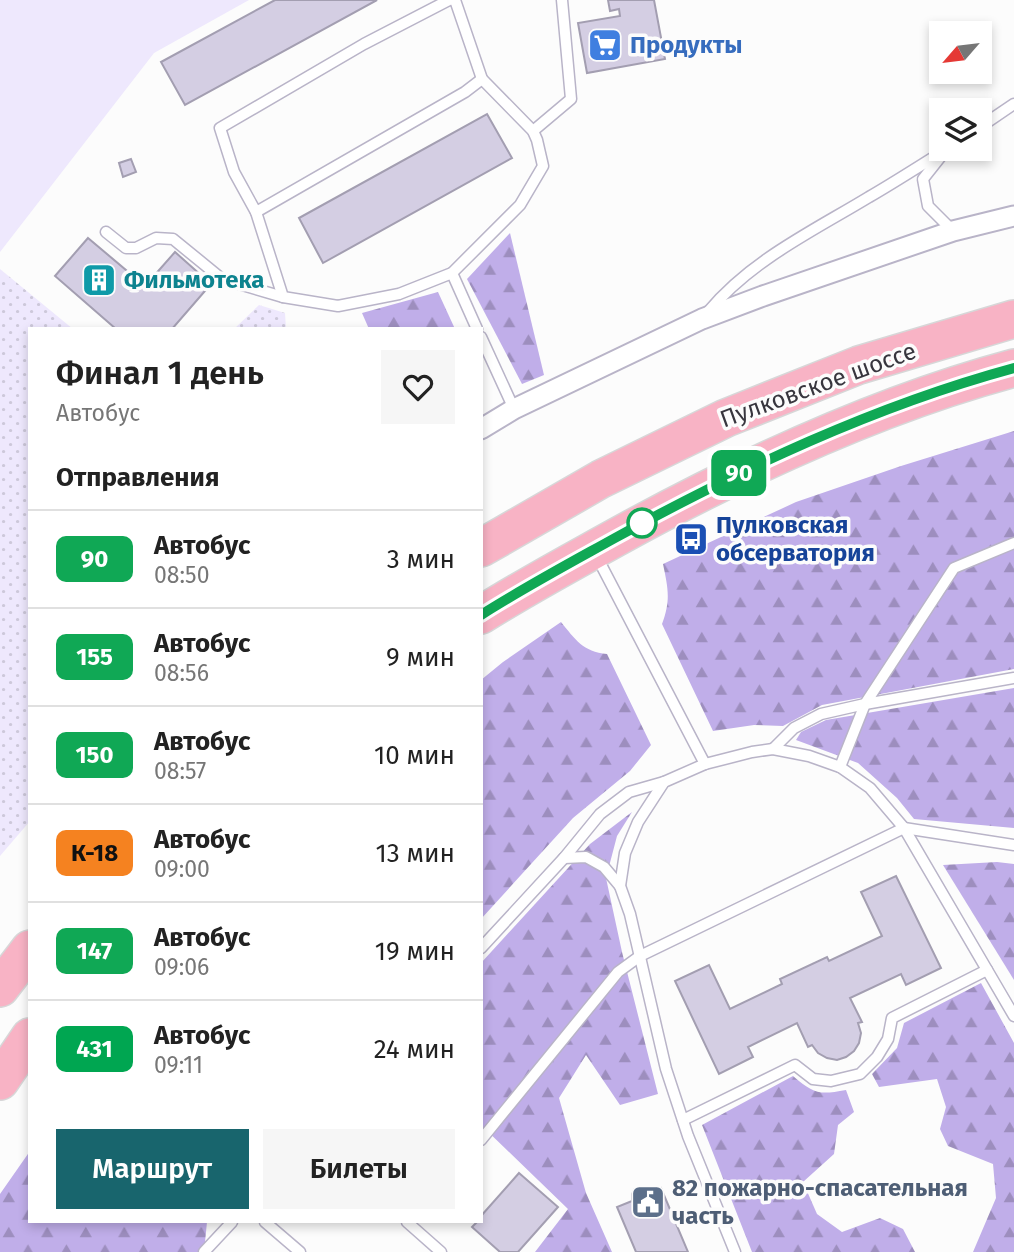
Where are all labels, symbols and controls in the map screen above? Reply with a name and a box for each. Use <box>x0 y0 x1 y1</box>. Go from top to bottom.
north arrow <box>929 21 992 84</box>
map controls <box>929 21 992 161</box>
supermarket icon: Продукты <box>586 26 624 64</box>
place label: Продукты <box>630 31 743 59</box>
button: layers <box>929 98 992 161</box>
building icon: Фильмотека <box>80 261 118 299</box>
place label: Фильмотека <box>124 266 264 294</box>
street label: Пулковское шоссе <box>716 337 920 433</box>
button: heart <box>381 350 455 424</box>
text: Финал 1 день <box>56 353 264 393</box>
text: Автобус <box>56 399 140 427</box>
line badge: 90 <box>708 450 770 496</box>
text: 90 <box>725 459 753 487</box>
text: Отправления <box>56 462 219 493</box>
unlabelled marker <box>627 508 657 538</box>
place label: Пулковская обсерватория <box>716 511 875 567</box>
bus stop icon: Пулковская обсерватория <box>672 520 710 558</box>
text: Автобус <box>154 530 251 561</box>
text: 3 мин <box>387 544 455 575</box>
text: 90 <box>81 545 108 573</box>
text: 08:50 <box>154 561 209 589</box>
text: Автобус <box>154 628 251 659</box>
text: 9 мин <box>386 642 455 673</box>
text: 155 <box>76 643 113 671</box>
text: 08:56 <box>154 659 209 687</box>
text: Автобус <box>154 726 251 757</box>
text: 10 мин <box>374 740 455 771</box>
text: 150 <box>75 741 114 769</box>
text: 08:57 <box>154 757 206 785</box>
text: Автобус <box>154 824 251 855</box>
text: 13 мин <box>375 838 455 869</box>
text: К-18 <box>71 839 118 867</box>
text: 09:00 <box>154 855 210 883</box>
text: Автобус <box>154 922 251 953</box>
text: 19 мин <box>375 936 455 967</box>
text: 147 <box>77 937 112 965</box>
text: 09:06 <box>154 953 209 981</box>
text: Автобус <box>154 1020 251 1051</box>
text: 24 мин <box>374 1034 455 1065</box>
text: 431 <box>76 1035 113 1063</box>
text: 09:11 <box>154 1051 203 1079</box>
button: Маршрут <box>56 1129 249 1209</box>
button: Билеты <box>263 1129 455 1209</box>
place label: 82 пожарно-спасательная часть <box>672 1174 968 1230</box>
public building icon: 82 пожарно-спасательная часть <box>629 1183 667 1221</box>

